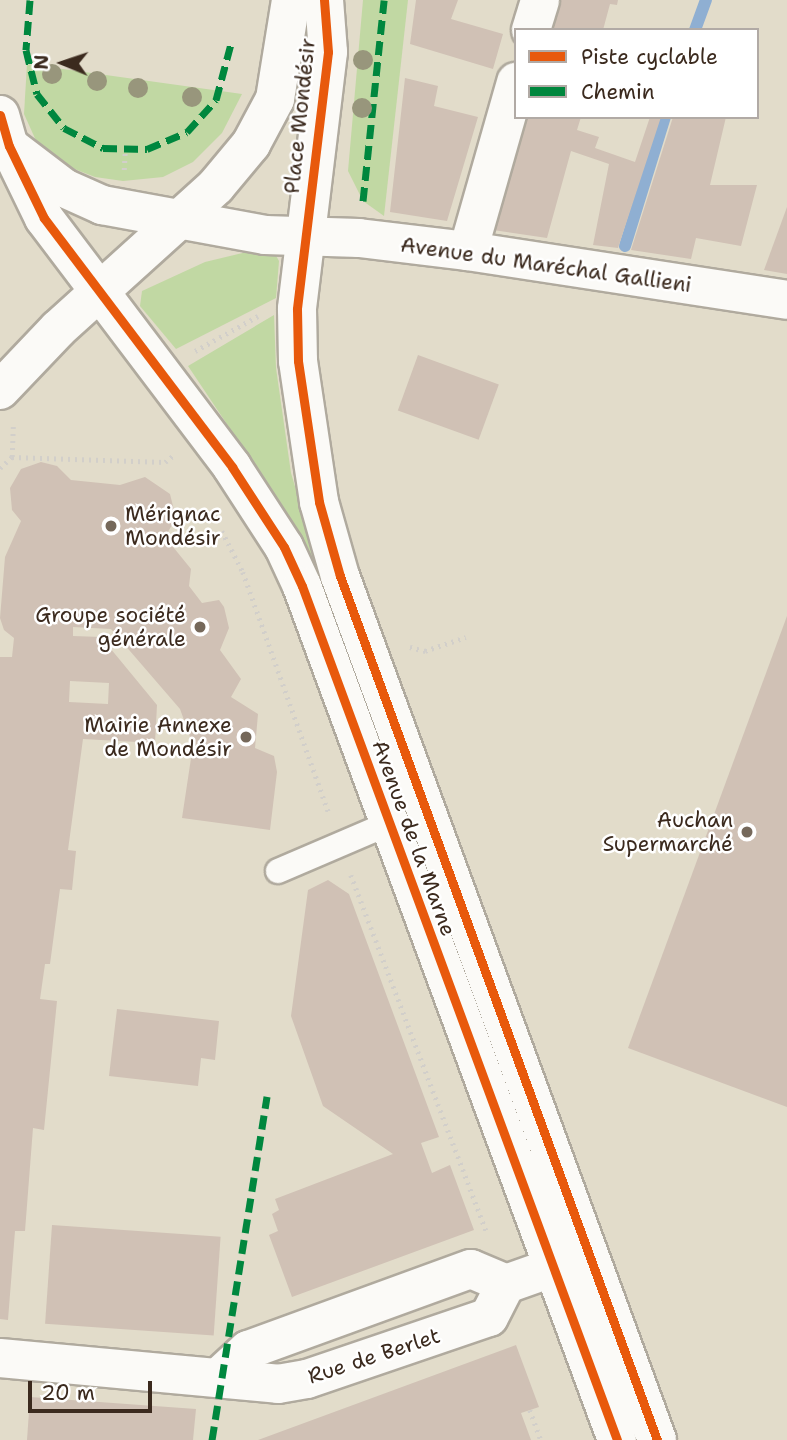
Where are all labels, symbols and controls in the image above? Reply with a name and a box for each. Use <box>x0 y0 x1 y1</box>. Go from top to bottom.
north arrow <box>28 28 98 98</box>
legend <box>514 28 759 119</box>
street label: Place Mondésir <box>279 37 321 195</box>
text: Piste cyclable <box>581 43 718 71</box>
text: N <box>29 54 54 70</box>
text: Chemin <box>581 78 655 106</box>
street label: Avenue du Maréchal Gallieni <box>399 232 693 298</box>
place label: Mérignac Mondésir <box>125 501 221 551</box>
marker: Mérignac Mondésir <box>103 518 119 534</box>
place label: Groupe société générale <box>35 602 186 652</box>
marker: Groupe société générale <box>192 619 208 635</box>
place label: Mairie Annexe de Mondésir <box>84 712 232 762</box>
marker: Mairie Annexe de Mondésir <box>238 729 254 745</box>
street label: Avenue de la Marne <box>367 737 461 939</box>
place label: Auchan Supermarché <box>603 807 733 857</box>
marker: Auchan Supermarché <box>739 824 755 840</box>
street label: Rue de Berlet <box>305 1323 443 1389</box>
scale bar <box>32 1366 156 1410</box>
text: 20 m <box>41 1379 95 1407</box>

